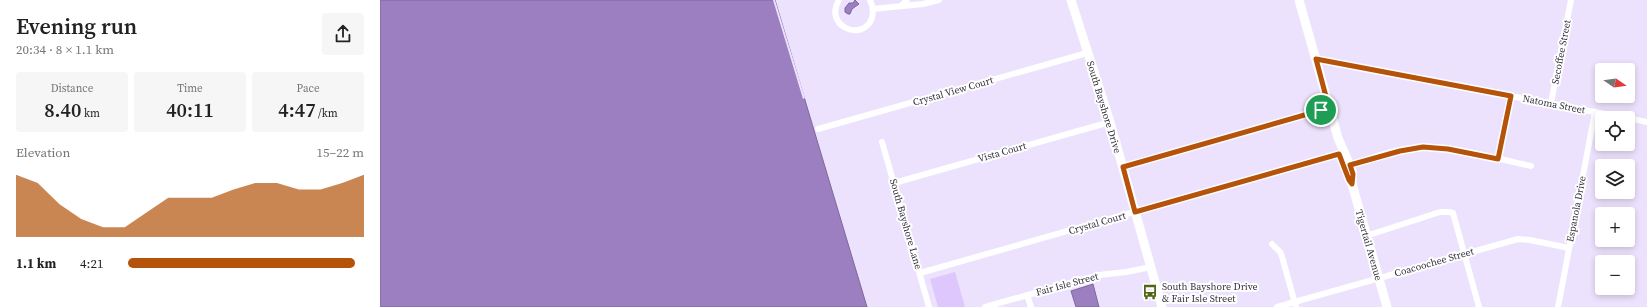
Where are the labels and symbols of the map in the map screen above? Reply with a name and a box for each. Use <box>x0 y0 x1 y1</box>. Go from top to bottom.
street label: Secoffee Street <box>1548 18 1574 85</box>
street label: South Bayshore Drive <box>1084 59 1124 155</box>
north arrow <box>1595 63 1635 103</box>
street label: Crystal View Court <box>911 73 995 109</box>
street label: Natoma Street <box>1522 92 1587 117</box>
pin <box>1304 93 1338 127</box>
street label: Vista Court <box>976 139 1028 165</box>
street label: Espanola Drive <box>1563 175 1589 243</box>
street label: South Bayshore Lane <box>887 177 925 271</box>
street label: Crystal Court <box>1067 208 1128 237</box>
street label: Tigertail Avenue <box>1353 208 1385 282</box>
street label: Coacoochee Street <box>1393 244 1476 280</box>
street label: Fair Isle Street <box>1034 269 1100 299</box>
place label: South Bayshore Drive & Fair Isle Street <box>1162 280 1258 305</box>
bus stop icon: South Bayshore Drive & Fair Isle Street <box>1141 283 1159 301</box>

